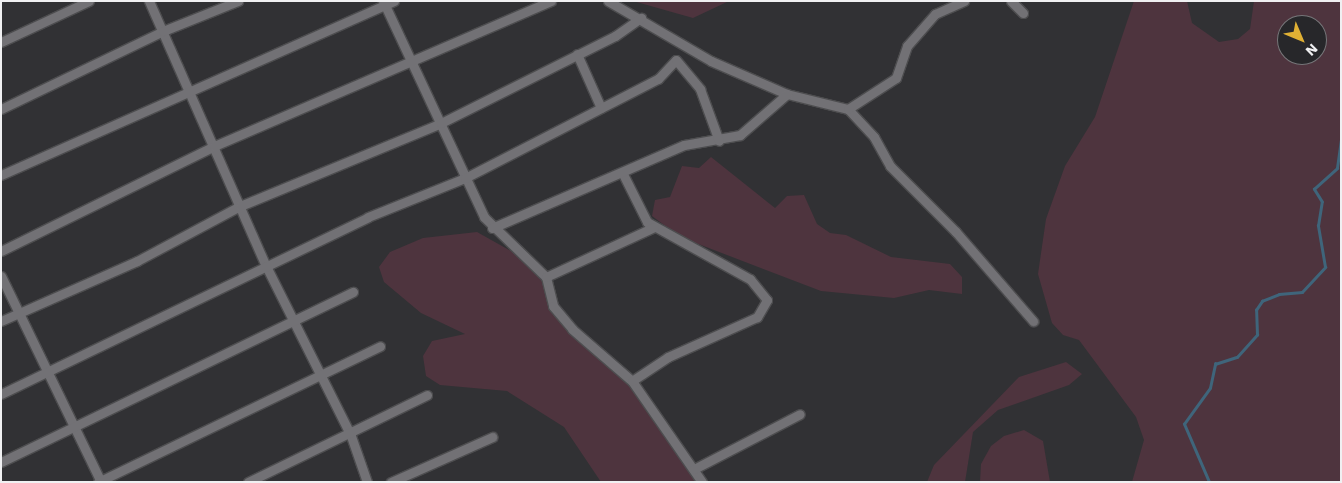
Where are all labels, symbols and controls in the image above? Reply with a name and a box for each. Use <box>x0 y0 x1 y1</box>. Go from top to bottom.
north arrow <box>1277 15 1327 65</box>
text: N <box>1303 41 1321 59</box>

